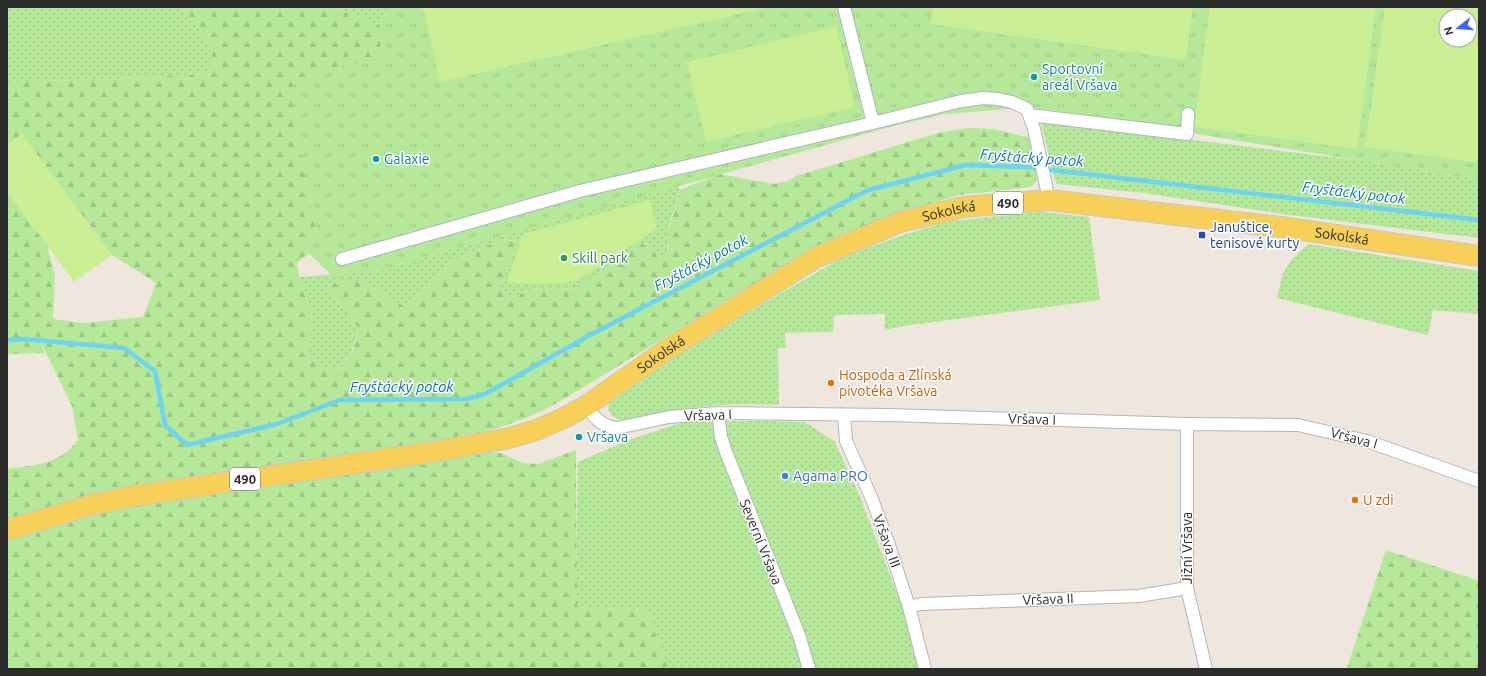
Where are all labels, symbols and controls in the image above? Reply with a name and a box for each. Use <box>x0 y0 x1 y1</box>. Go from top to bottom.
north arrow <box>1438 8 1478 48</box>
text: N <box>1441 25 1455 37</box>
place label: Sportovní areál Vršava <box>1042 61 1118 93</box>
marker: Sportovní areál Vršava <box>1029 72 1039 82</box>
water label: Fryštácký potok <box>980 145 1085 170</box>
place label: Galaxie <box>384 151 430 167</box>
marker: Galaxie <box>371 154 381 164</box>
water label: Fryštácký potok <box>1301 178 1407 207</box>
road number: 490 <box>993 192 1023 214</box>
street label: Sokolská <box>920 198 976 225</box>
place label: Januštice, tenisové kurty <box>1210 219 1299 251</box>
street label: Sokolská <box>1314 224 1370 248</box>
marker: Januštice, tenisové kurty <box>1197 230 1207 240</box>
water label: Fryštácký potok <box>651 231 751 294</box>
place label: Skill park <box>572 250 628 266</box>
marker: Skill park <box>559 253 569 263</box>
street label: Sokolská <box>634 332 688 376</box>
place label: Hospoda a Zlínská pivotéka Vršava <box>839 367 952 399</box>
water label: Fryštácký potok <box>350 378 454 395</box>
marker: Hospoda a Zlínská pivotéka Vršava <box>826 378 836 388</box>
street label: Vršava I <box>684 406 732 424</box>
street label: Vršava I <box>1008 410 1056 428</box>
street label: Vršava I <box>1329 424 1379 452</box>
place label: Vršava <box>587 429 628 445</box>
marker: Vršava <box>574 432 584 442</box>
road number: 490 <box>230 468 260 490</box>
place label: Agama PRO <box>793 468 868 484</box>
marker: Agama PRO <box>780 471 790 481</box>
place label: U zdi <box>1363 492 1394 508</box>
marker: U zdi <box>1350 495 1360 505</box>
street label: Severní Vršava <box>737 497 785 587</box>
street label: Vršava III <box>870 512 904 570</box>
street label: Jižní Vršava <box>1179 512 1195 584</box>
street label: Vršava II <box>1022 590 1074 608</box>

